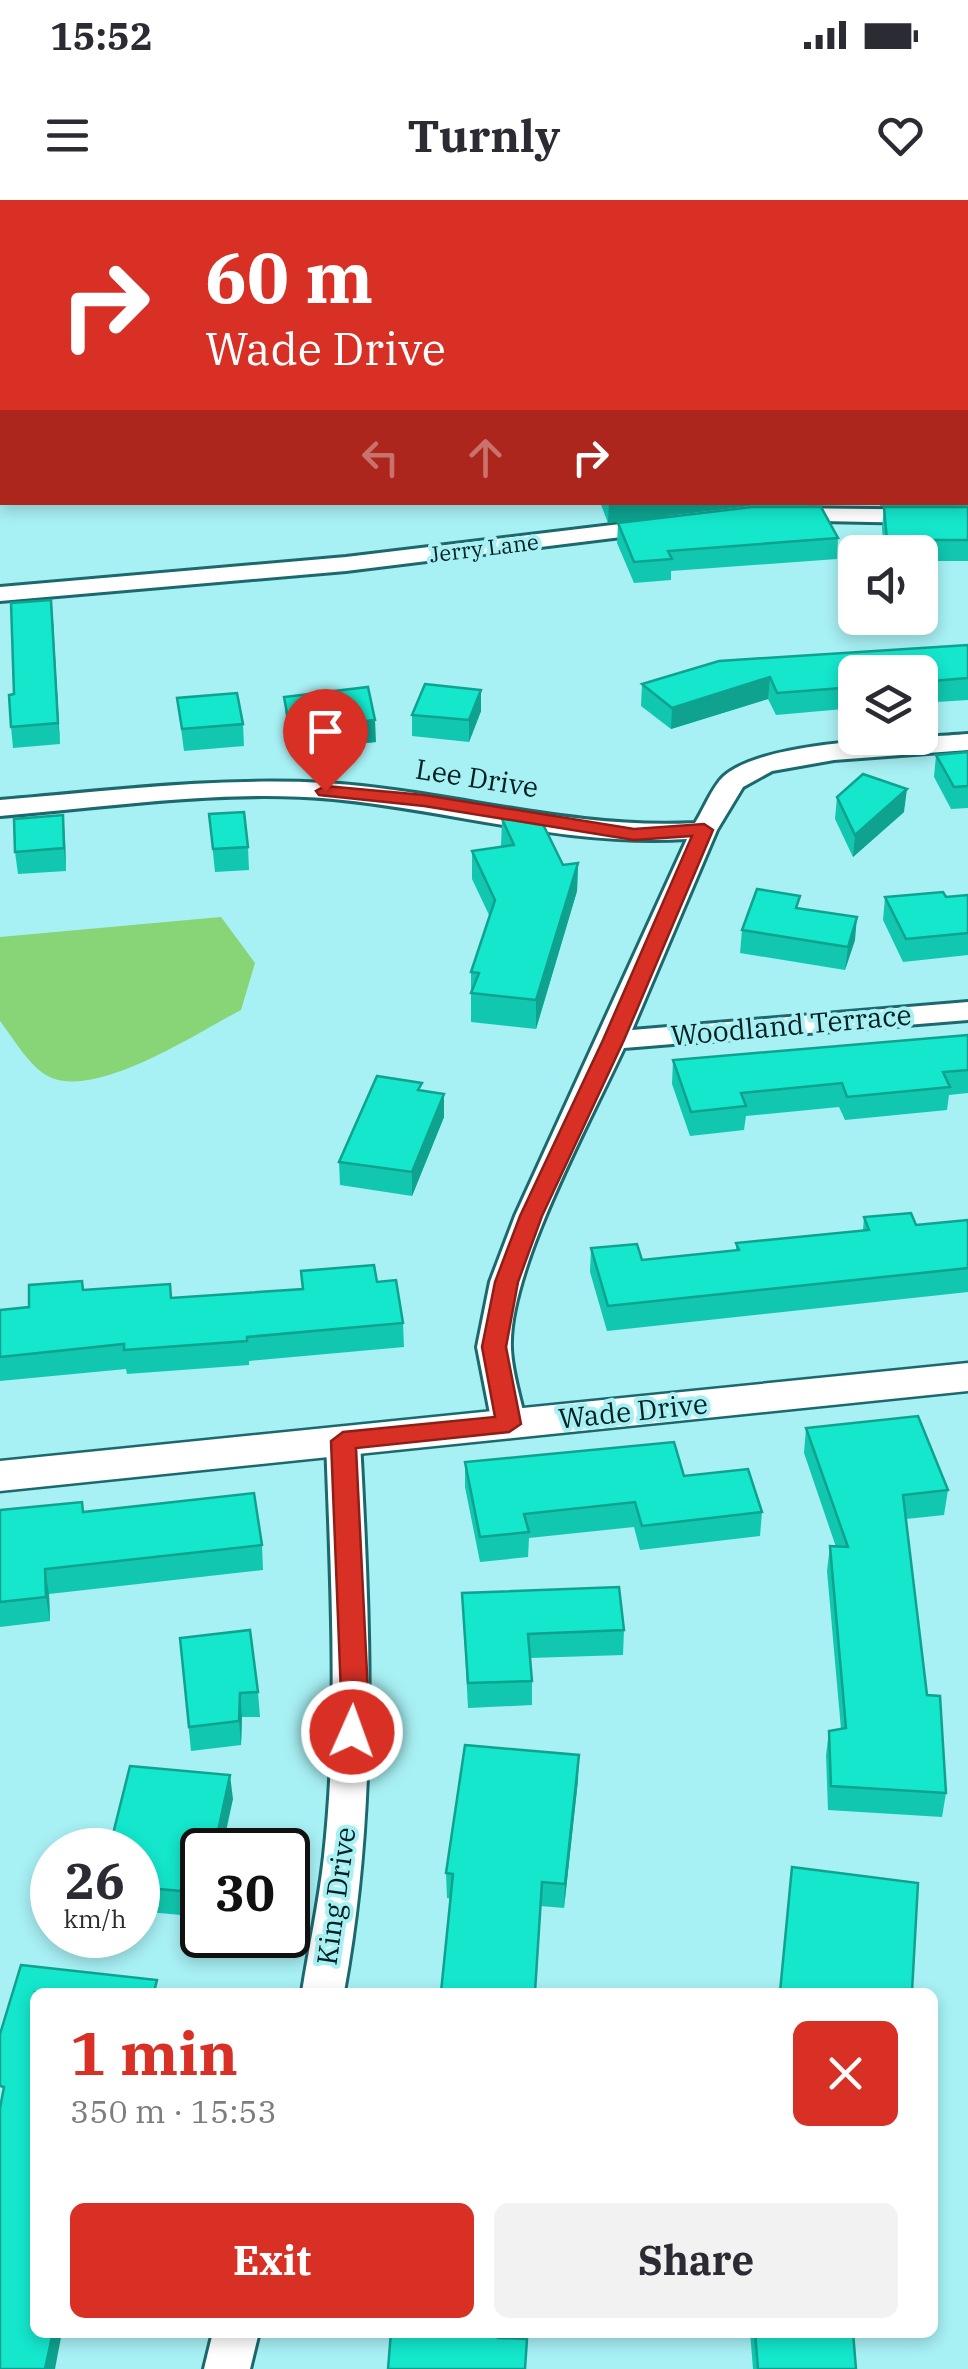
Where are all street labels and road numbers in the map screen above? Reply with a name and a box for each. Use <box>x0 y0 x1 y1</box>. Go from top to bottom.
street label: Jerry Lane <box>428 526 540 569</box>
street label: Lee Drive <box>413 750 541 805</box>
street label: Woodland Terrace <box>669 996 913 1053</box>
street label: Wade Drive <box>556 1384 709 1437</box>
street label: King Drive <box>308 1825 363 1967</box>

